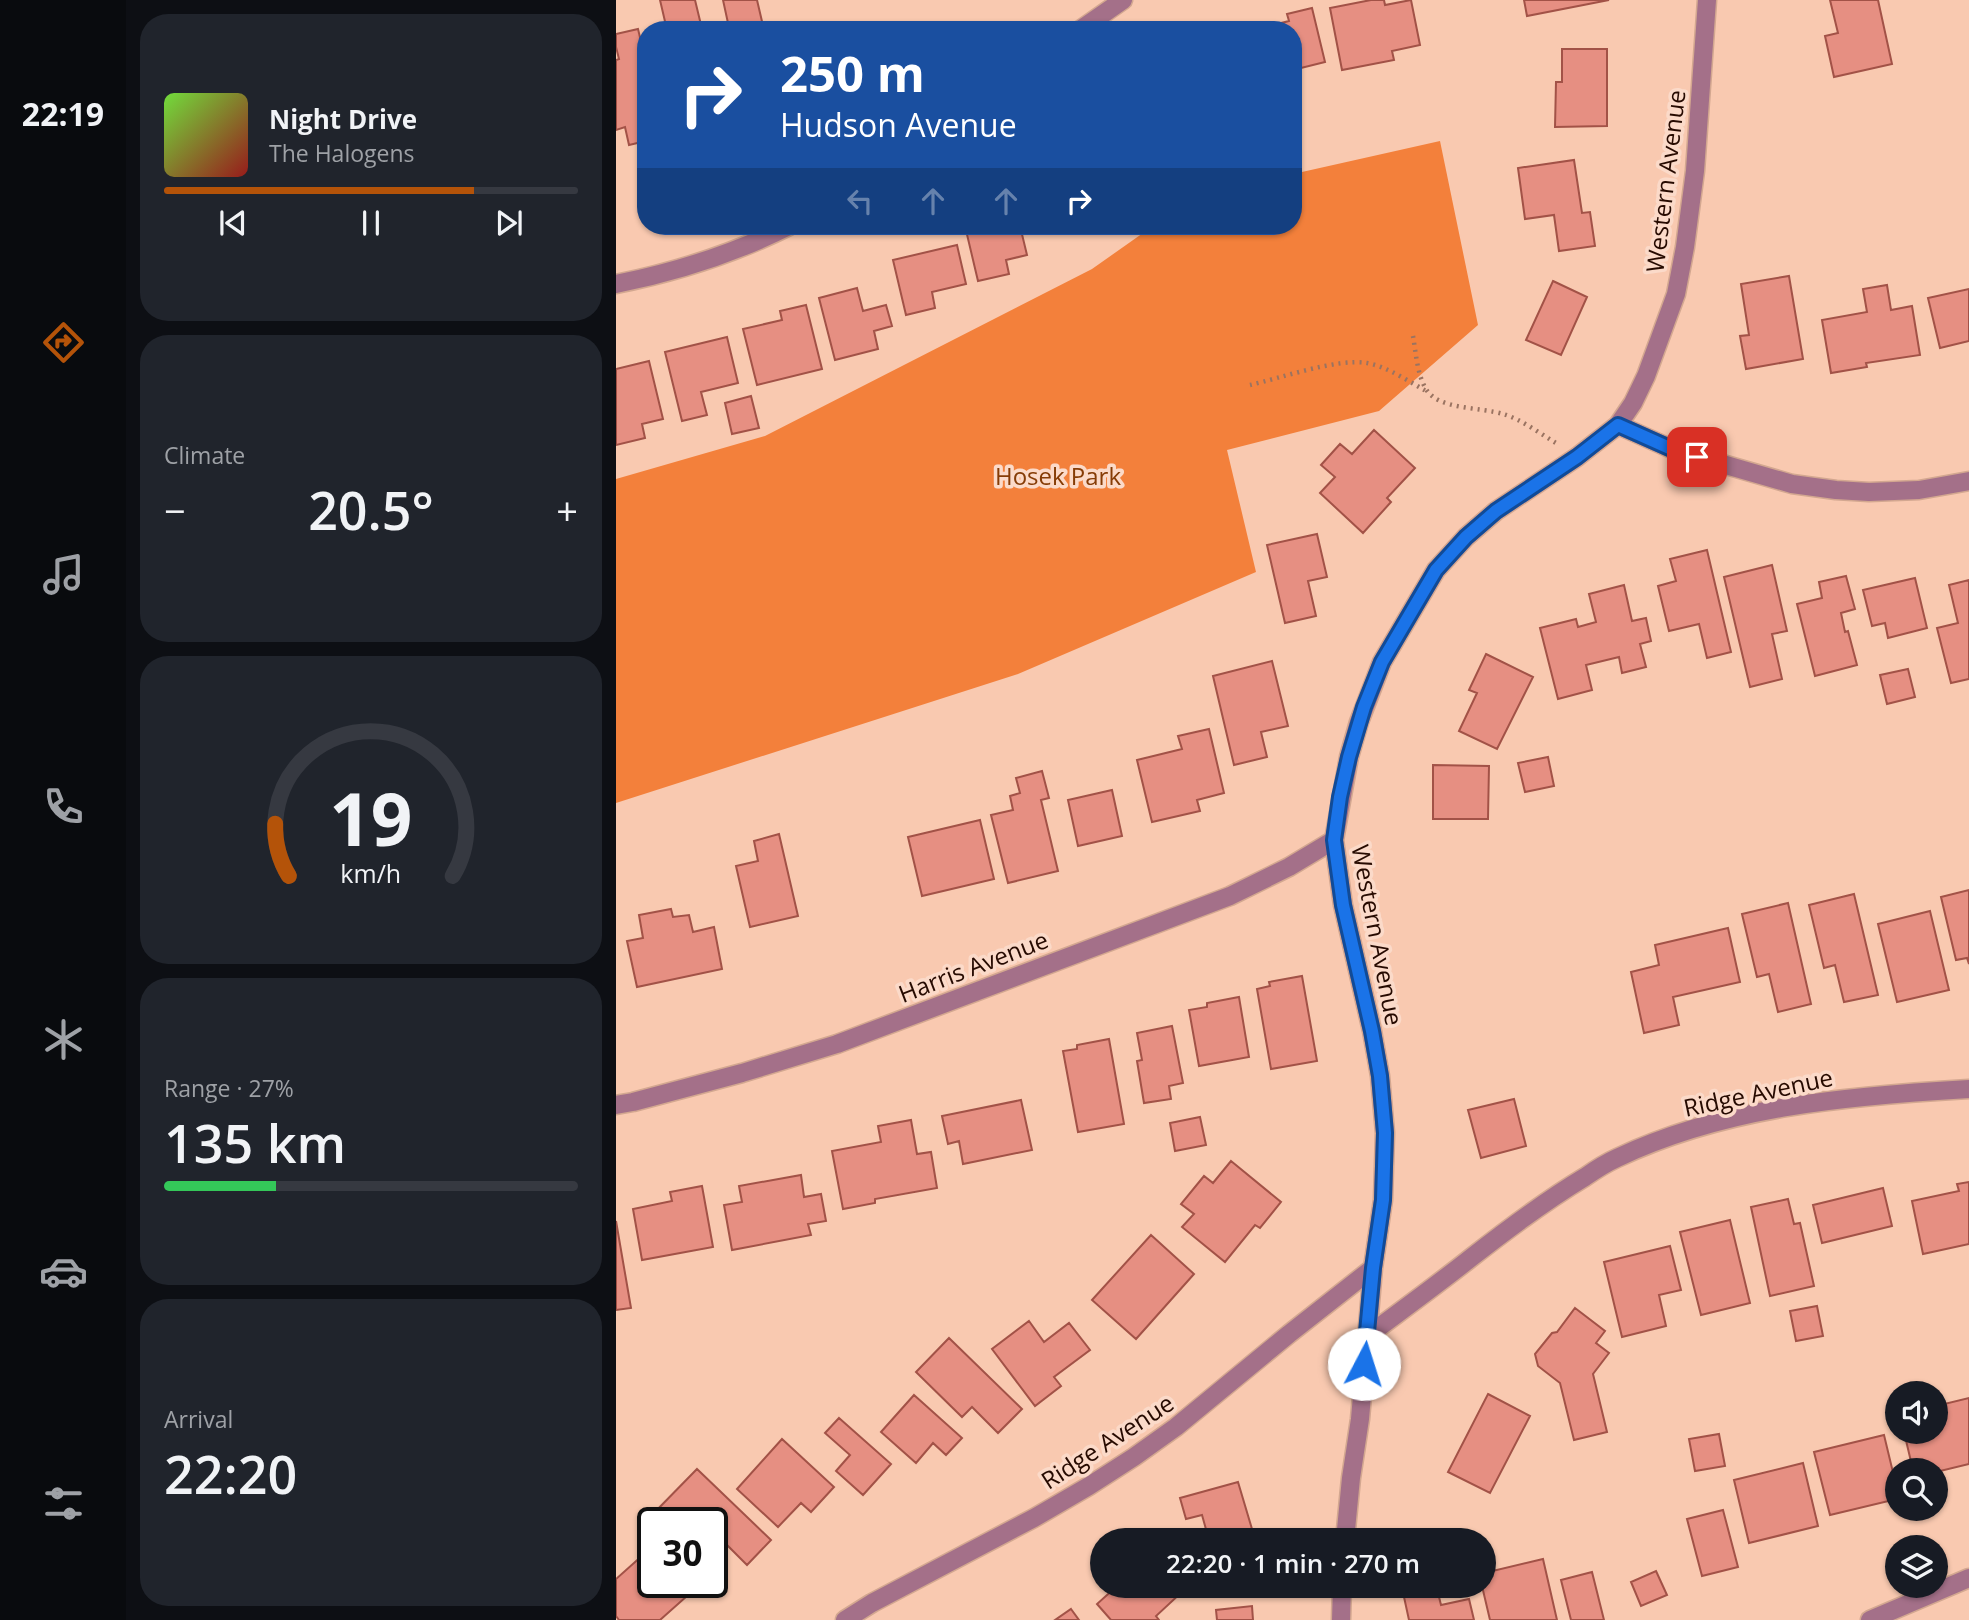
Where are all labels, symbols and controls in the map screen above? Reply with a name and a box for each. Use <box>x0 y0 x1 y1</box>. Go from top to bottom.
text: 250 m <box>780 40 925 106</box>
icon: right <box>665 49 756 140</box>
street label: Western Avenue <box>1637 88 1693 274</box>
text: 22:19 <box>22 92 104 135</box>
text: Night Drive <box>269 101 417 137</box>
text: Hudson Avenue <box>780 103 1017 146</box>
text: The Halogens <box>269 137 415 169</box>
icon: left <box>841 182 879 220</box>
icon: ahead <box>914 182 952 220</box>
icon: ahead <box>987 182 1025 220</box>
icon: right <box>1060 182 1098 220</box>
icon: previous <box>214 204 252 242</box>
icon: pause <box>352 204 390 242</box>
icon: next <box>490 204 528 242</box>
icon: directions <box>39 318 88 367</box>
pin <box>1667 427 1727 487</box>
icon: arrive <box>1678 438 1716 476</box>
text: Climate <box>164 439 245 471</box>
park label: Hosek Park <box>995 459 1121 492</box>
text: 20.5° <box>308 474 434 545</box>
text: − <box>164 484 186 536</box>
text: + <box>556 484 578 536</box>
icon: music <box>39 550 88 599</box>
text: 19 <box>329 768 413 867</box>
icon: phone <box>39 782 88 831</box>
street label: Western Avenue <box>1344 842 1412 1028</box>
text: km/h <box>341 856 401 890</box>
street label: Harris Avenue <box>893 922 1053 1010</box>
icon: climate <box>39 1015 88 1064</box>
street label: Ridge Avenue <box>1680 1060 1836 1124</box>
text: Range · 27% <box>164 1072 294 1104</box>
text: 135 km <box>164 1107 346 1178</box>
icon: car <box>39 1247 88 1296</box>
position arrow <box>1327 1327 1401 1401</box>
map controls <box>1885 1381 1948 1598</box>
button: sound <box>1885 1381 1948 1444</box>
street label: Ridge Avenue <box>1034 1386 1180 1496</box>
text: Arrival <box>164 1403 233 1435</box>
text: 22:20 <box>164 1438 297 1509</box>
button: search <box>1885 1458 1948 1521</box>
icon: filters <box>39 1479 88 1528</box>
speed limit sign: 30 <box>637 1507 728 1598</box>
button: layers <box>1885 1535 1948 1598</box>
text: 22:20 · 1 min · 270 m <box>1166 1545 1420 1581</box>

